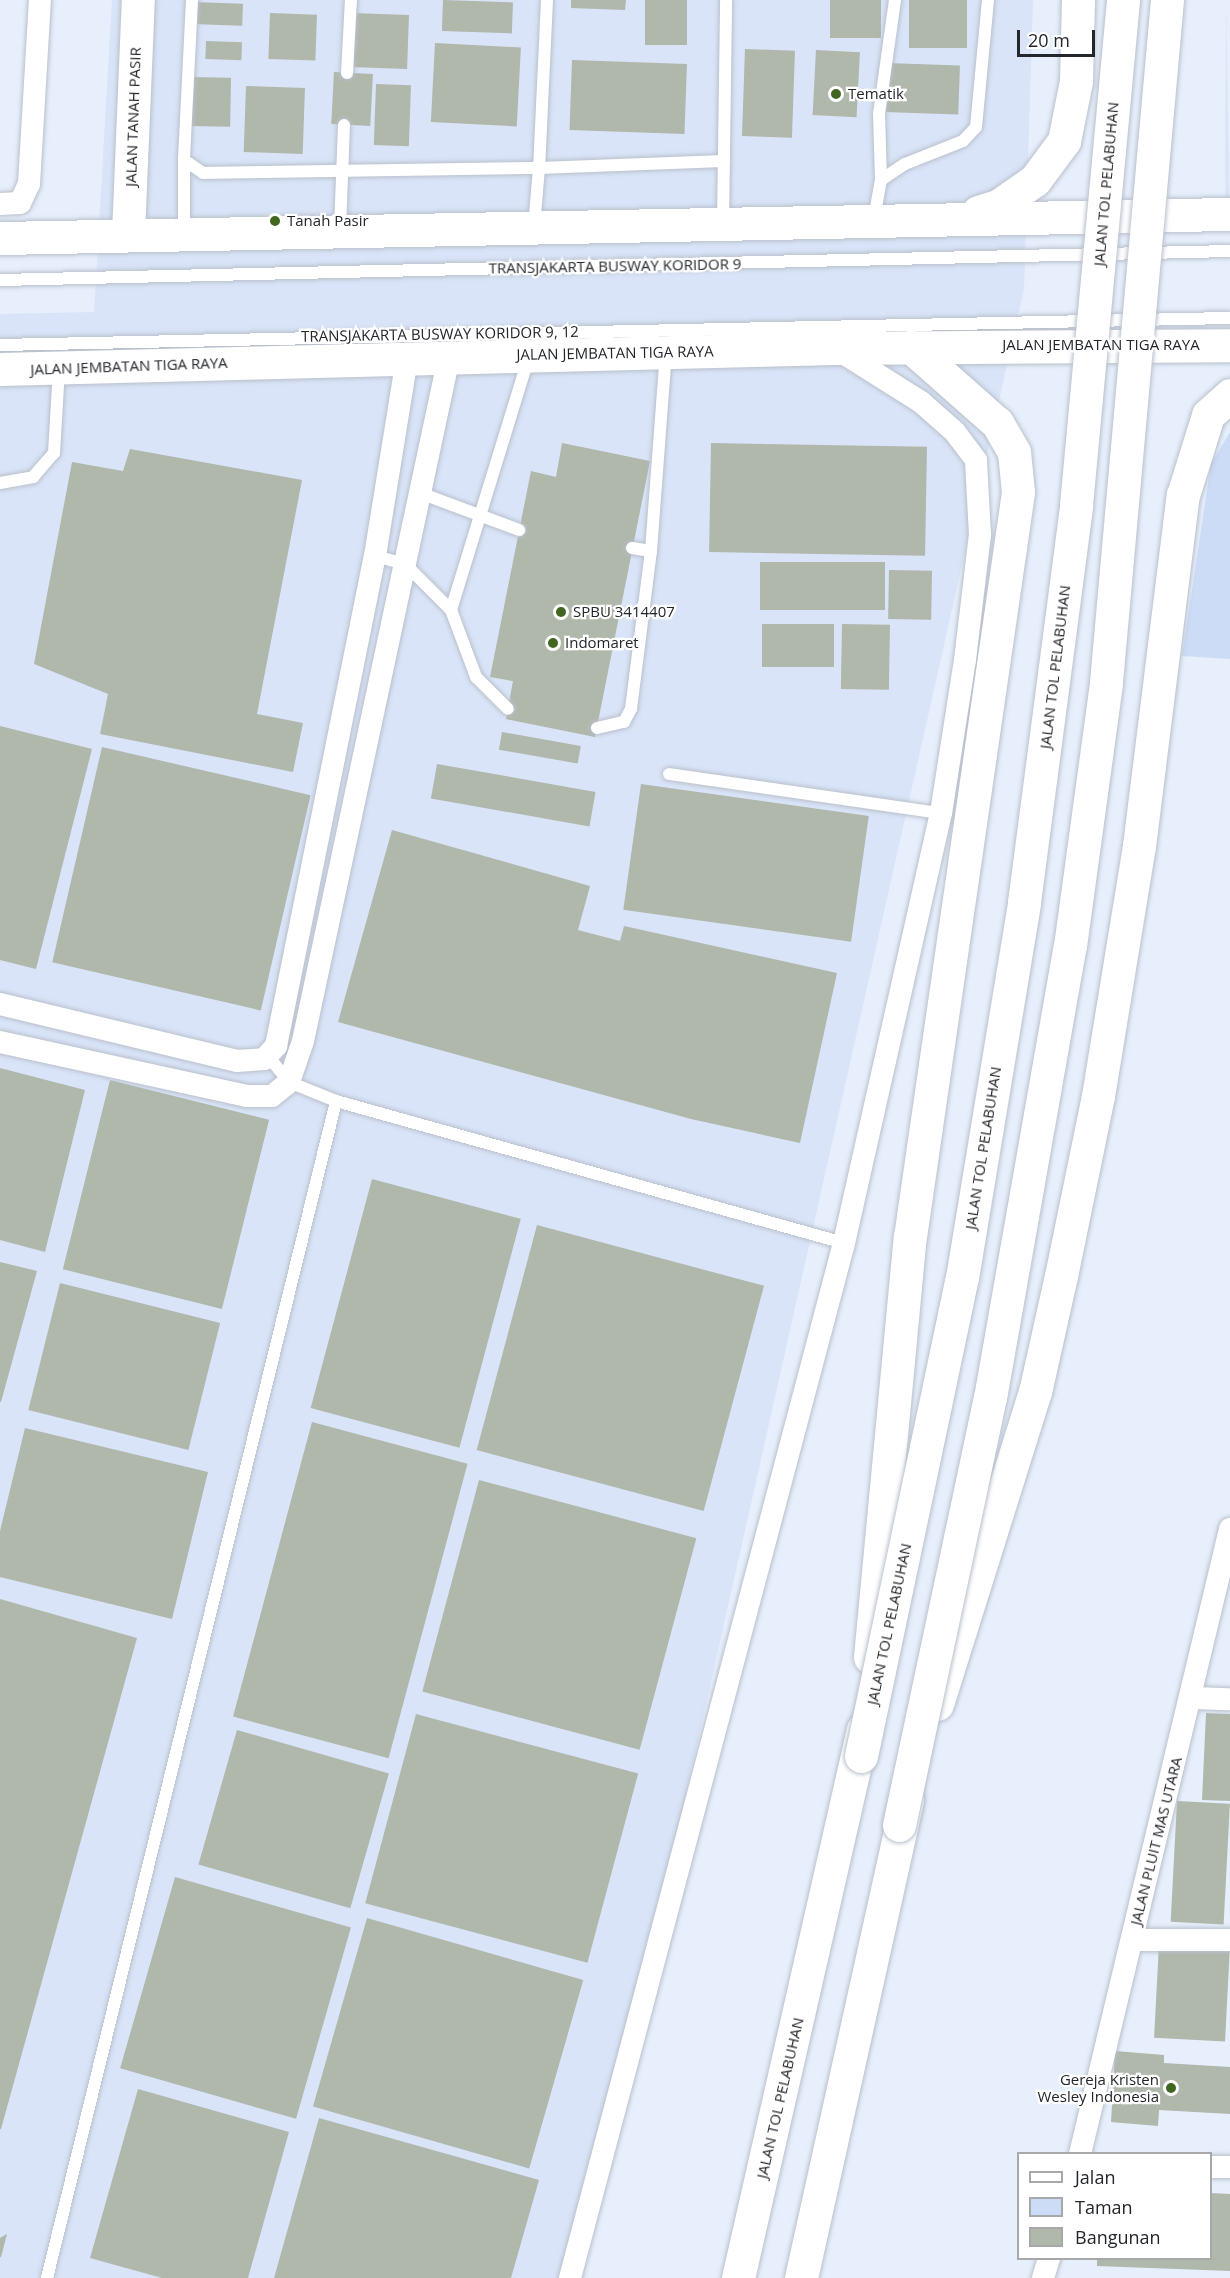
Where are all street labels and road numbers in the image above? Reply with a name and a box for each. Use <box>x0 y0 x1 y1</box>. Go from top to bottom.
street label: JALAN TANAH PASIR <box>122 47 144 187</box>
street label: JALAN TOL PELABUHAN <box>1090 101 1122 267</box>
street label: TRANSJAKARTA BUSWAY KORIDOR 9 <box>489 255 741 277</box>
street label: TRANSJAKARTA BUSWAY KORIDOR 9, 12 <box>301 323 579 345</box>
street label: JALAN JEMBATAN TIGA RAYA <box>1002 336 1200 354</box>
street label: JALAN JEMBATAN TIGA RAYA <box>516 342 714 364</box>
street label: JALAN JEMBATAN TIGA RAYA <box>30 354 228 378</box>
street label: JALAN TOL PELABUHAN <box>1036 584 1074 750</box>
street label: JALAN TOL PELABUHAN <box>961 1065 1005 1231</box>
street label: JALAN TOL PELABUHAN <box>863 1542 915 1706</box>
street label: JALAN PLUIT MAS UTARA <box>1126 1755 1186 1927</box>
street label: JALAN TOL PELABUHAN <box>753 2016 807 2180</box>

